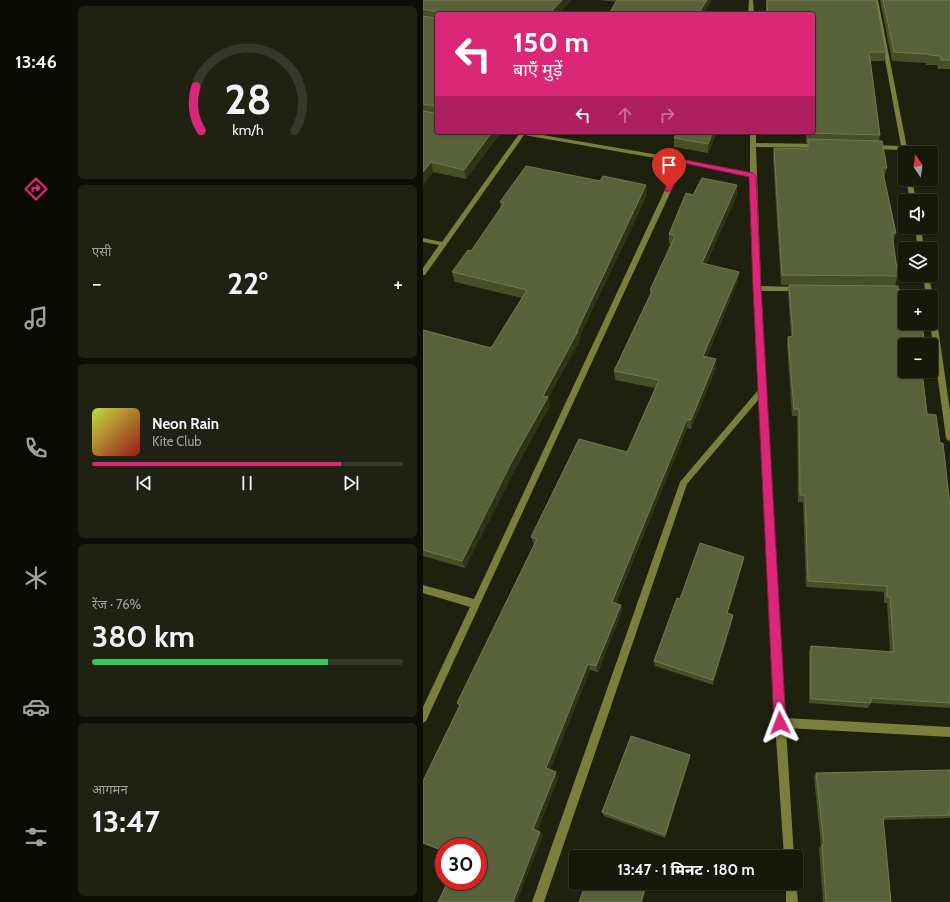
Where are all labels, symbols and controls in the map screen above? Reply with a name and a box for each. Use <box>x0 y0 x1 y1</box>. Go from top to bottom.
text: 150 m <box>513 25 589 59</box>
icon: left <box>447 28 499 80</box>
text: 13:46 <box>15 51 57 73</box>
text: बाएँ मुड़ें <box>513 59 562 81</box>
text: 28 <box>224 73 271 123</box>
icon: left <box>572 104 594 126</box>
icon: ahead <box>614 104 636 126</box>
icon: right <box>656 104 678 126</box>
text: km/h <box>232 120 263 138</box>
north arrow <box>898 146 938 186</box>
map controls <box>898 146 938 378</box>
pin <box>652 148 686 189</box>
icon: arrive <box>658 154 680 176</box>
icon: directions <box>22 175 50 203</box>
button: sound <box>898 194 938 234</box>
button: layers <box>898 242 938 282</box>
text: एसी <box>92 243 111 259</box>
text: 22° <box>227 265 268 302</box>
text: − <box>92 270 102 297</box>
text: + <box>393 270 403 297</box>
button: + <box>898 290 938 330</box>
icon: music <box>22 304 50 332</box>
button: − <box>898 338 938 378</box>
text: Neon Rain <box>152 415 219 433</box>
text: Kite Club <box>152 433 201 449</box>
icon: phone <box>22 434 50 462</box>
icon: previous <box>133 472 155 494</box>
icon: pause <box>236 472 258 494</box>
icon: next <box>340 472 362 494</box>
icon: climate <box>22 564 50 592</box>
text: रेंज · 76% <box>92 596 141 612</box>
text: 380 km <box>92 618 195 655</box>
icon: car <box>22 693 50 721</box>
position arrow <box>759 702 801 744</box>
text: आगमन <box>92 781 128 797</box>
text: 13:47 <box>92 803 160 840</box>
icon: filters <box>22 823 50 851</box>
speed limit sign: 30 <box>435 838 487 890</box>
text: 13:47 · 1 मिनट · 180 m <box>617 861 755 879</box>

